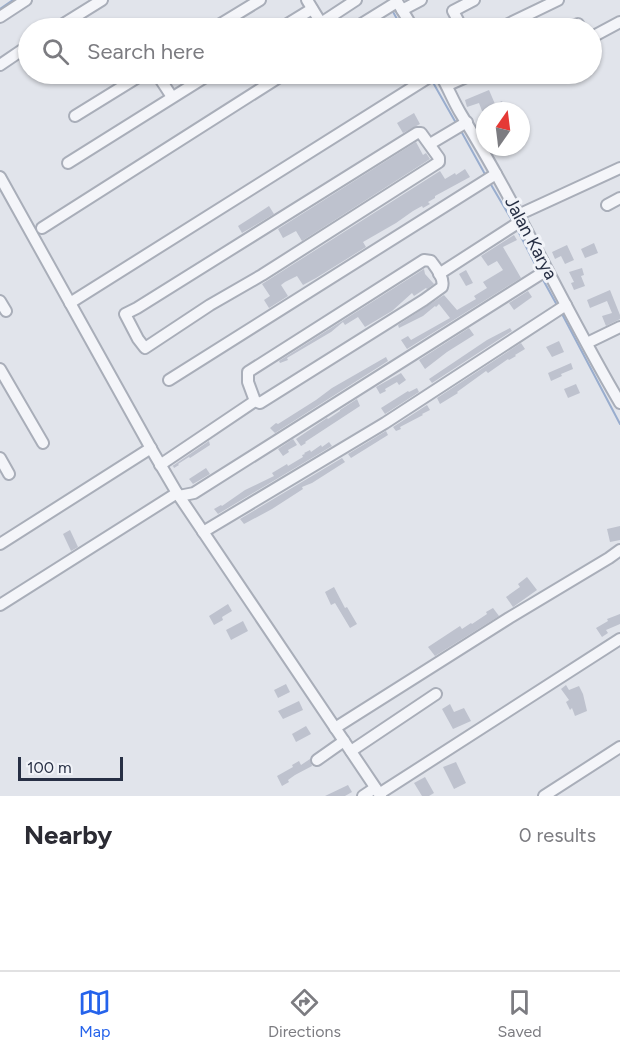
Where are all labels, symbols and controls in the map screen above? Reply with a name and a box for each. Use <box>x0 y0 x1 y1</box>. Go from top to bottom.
search box <box>18 18 602 84</box>
icon: search <box>39 35 72 68</box>
text: Search here <box>87 38 205 65</box>
north arrow <box>476 102 530 156</box>
street label: Jalan Karya <box>500 193 562 283</box>
scale bar <box>18 754 123 782</box>
text: 100 m <box>27 758 72 777</box>
text: Nearby <box>24 819 112 851</box>
text: 0 results <box>519 823 596 847</box>
tab: Map <box>78 986 111 1041</box>
tab: Directions <box>268 986 341 1041</box>
tab: Saved <box>498 986 542 1041</box>

